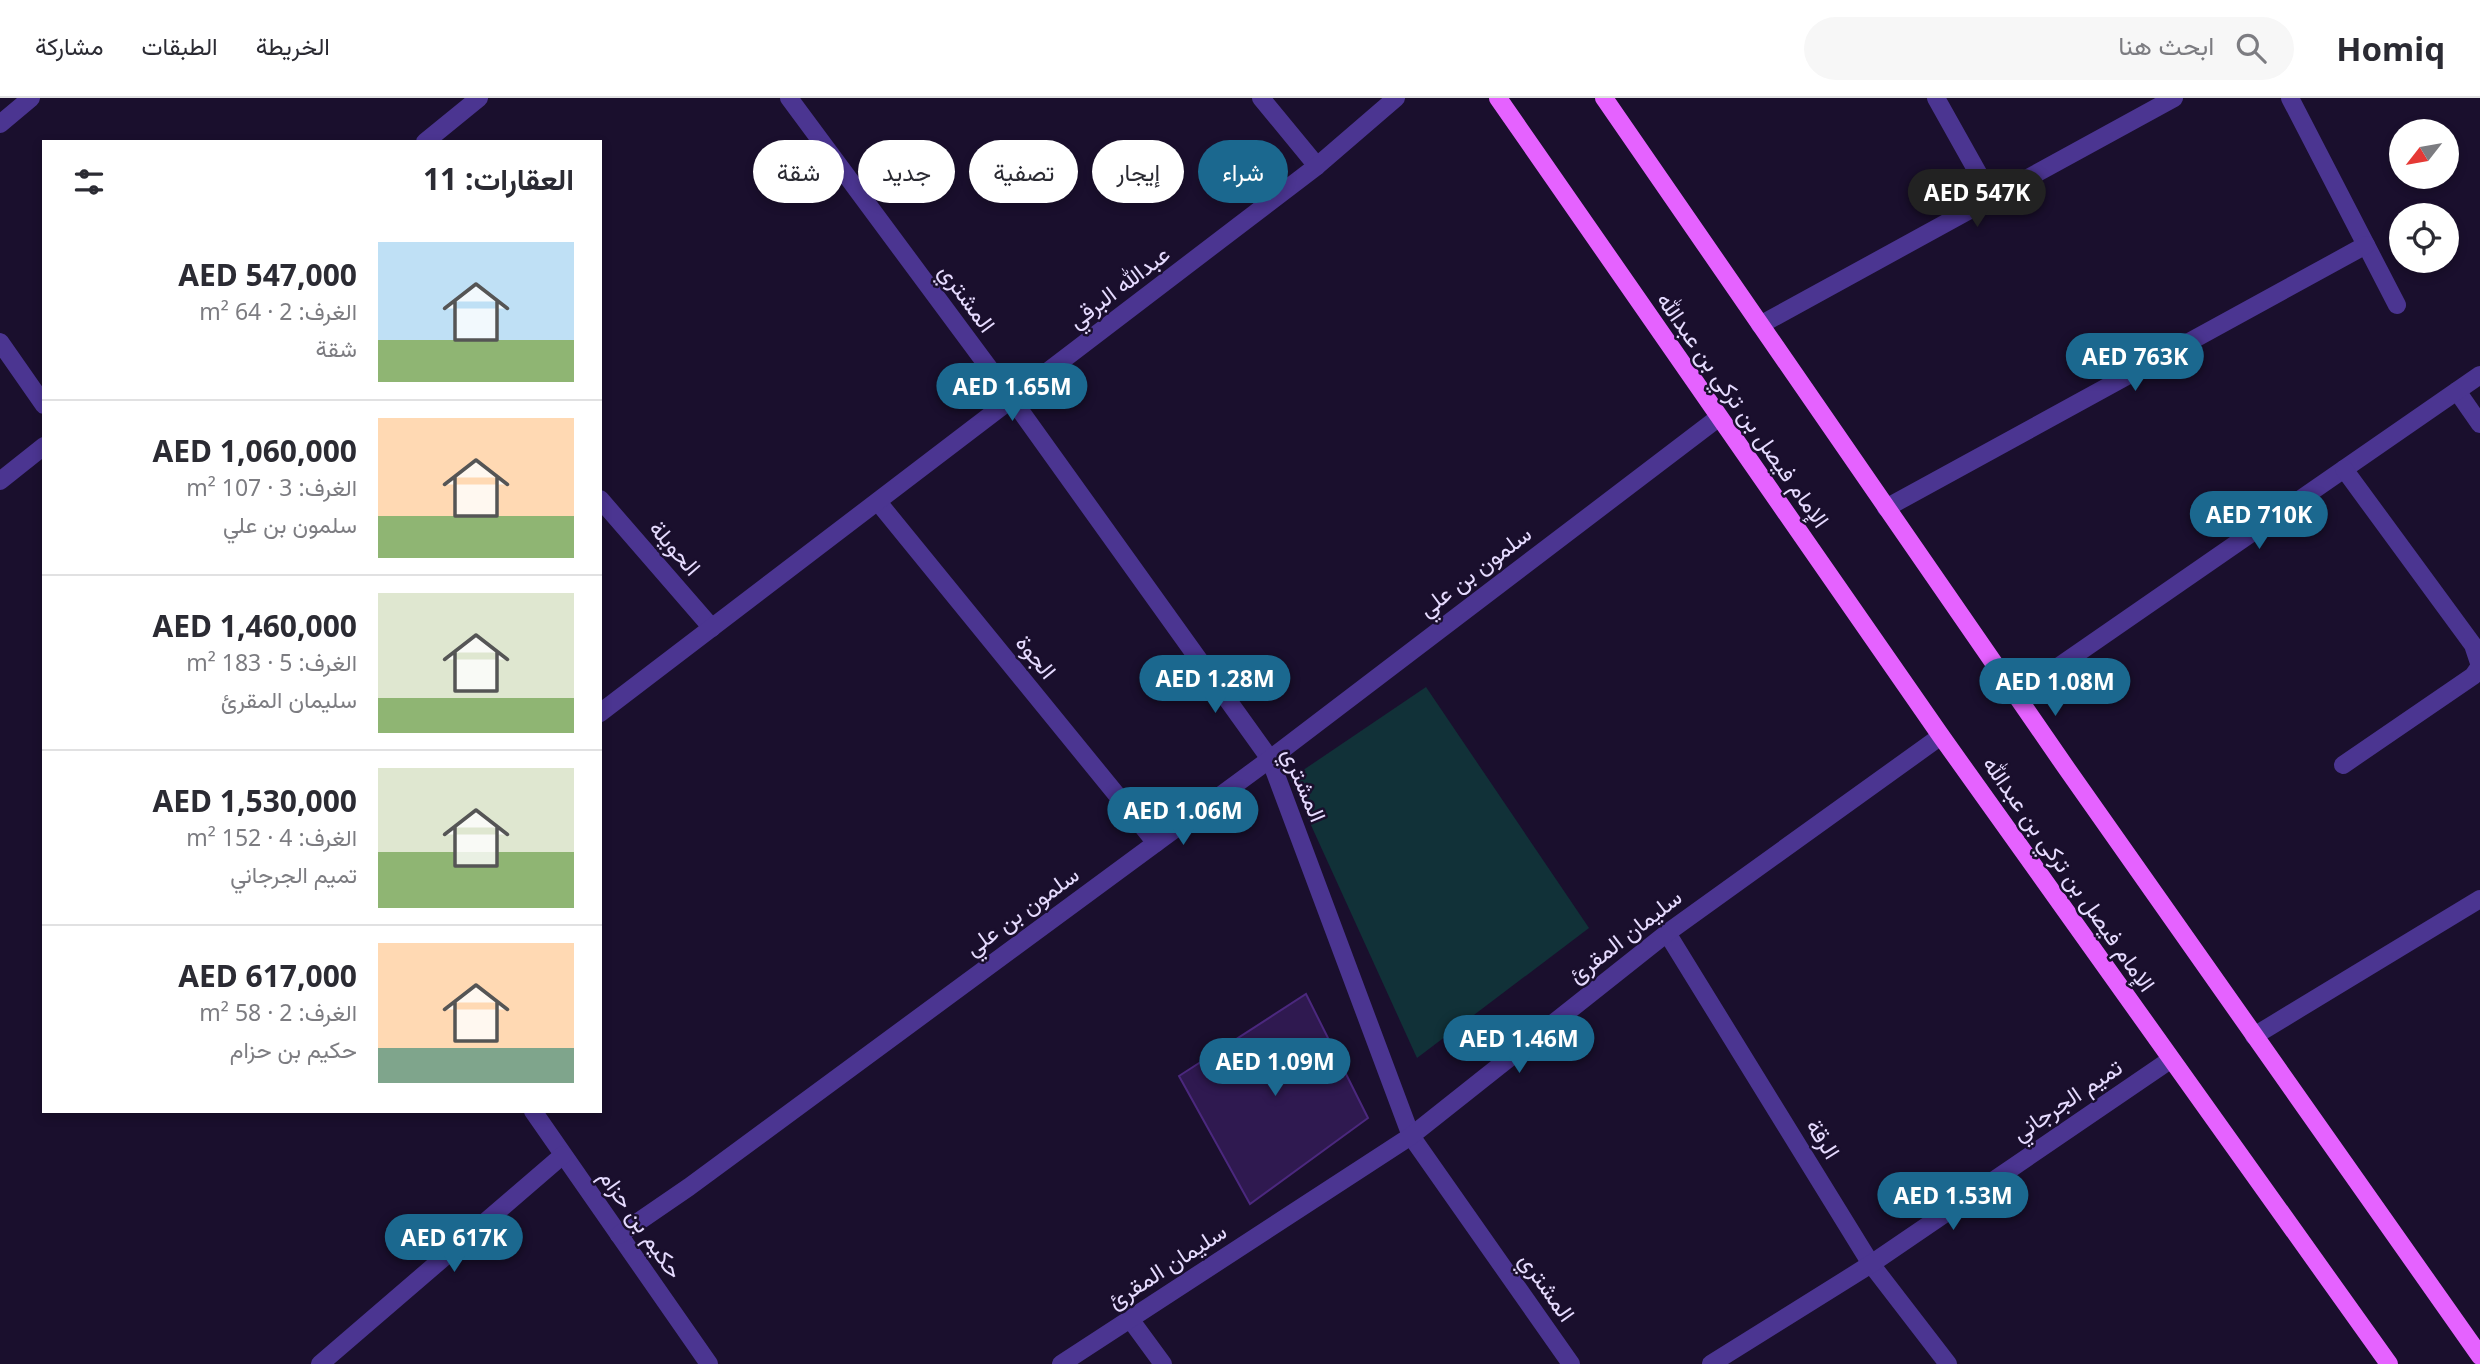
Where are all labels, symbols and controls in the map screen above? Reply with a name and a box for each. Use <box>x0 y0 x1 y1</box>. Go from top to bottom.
search box <box>1804 17 2294 80</box>
text: Homiq <box>2336 26 2445 71</box>
text: ابحث هنا <box>2118 27 2214 63</box>
text: مشاركة <box>35 29 103 62</box>
text: الطبقات <box>141 29 218 62</box>
text: الخريطة <box>256 29 330 62</box>
icon: search <box>2232 29 2270 67</box>
north arrow <box>2389 119 2459 189</box>
map controls <box>2389 119 2459 273</box>
chip: شقة <box>753 140 844 203</box>
chip: جديد <box>858 140 955 203</box>
chip: تصفية <box>969 140 1078 203</box>
chip: إيجار <box>1092 140 1184 203</box>
chip: شراء <box>1198 140 1288 203</box>
text: العقارات: 11 <box>423 158 574 199</box>
icon: filters <box>70 163 108 201</box>
pin: AED 547K <box>1905 170 2049 229</box>
text: AED 547K <box>1924 176 2030 208</box>
button: locate <box>2389 203 2459 273</box>
street label: عبدالله البرقي <box>1061 237 1178 338</box>
text: AED 547,000 <box>178 254 357 295</box>
street label: المشتري <box>929 256 1004 341</box>
icon: home <box>434 270 518 354</box>
street label: الإمام فيصل بن تركي بن عبدالله <box>1647 285 1838 536</box>
text: الغرف: 2 · 64 m² <box>199 295 357 327</box>
text: شقة <box>315 332 357 364</box>
pin: AED 763K <box>2063 334 2207 393</box>
text: AED 763K <box>2082 340 2188 372</box>
pin: AED 1.65M <box>932 364 1092 423</box>
text: AED 1.65M <box>952 370 1072 402</box>
text: AED 1,060,000 <box>152 430 357 471</box>
icon: home <box>434 446 518 530</box>
text: الغرف: 3 · 107 m² <box>186 471 357 503</box>
pin: AED 710K <box>2187 491 2331 551</box>
text: AED 710K <box>2206 498 2312 530</box>
text: سلمون بن علي <box>223 508 357 540</box>
street label: الحويلة <box>643 513 709 582</box>
street label: سلمون بن علي <box>1411 517 1540 626</box>
text: AED 1,460,000 <box>152 605 357 646</box>
icon: home <box>434 621 518 705</box>
street label: الجوة <box>1009 627 1065 685</box>
text: الغرف: 5 · 183 m² <box>186 646 357 678</box>
pin: AED 1.28M <box>1135 656 1295 715</box>
pin: AED 1.08M <box>1975 658 2135 718</box>
text: AED 1.28M <box>1155 662 1275 694</box>
text: AED 1.08M <box>1995 665 2115 697</box>
text: سليمان المقرئ <box>221 683 357 715</box>
street label: المشتري <box>1271 742 1335 828</box>
street label: الإمام فيصل بن تركي بن عبدالله <box>1973 749 2164 1000</box>
text: AED 1,530,000 <box>152 780 357 821</box>
pin: AED 1.06M <box>1103 788 1263 847</box>
text: AED 1.06M <box>1123 794 1243 826</box>
icon: home <box>434 796 518 880</box>
text: الغرف: 4 · 152 m² <box>186 821 357 853</box>
text: تميم الجرجاني <box>230 858 357 890</box>
street label: سلمون بن علي <box>958 858 1087 966</box>
street label: سليمان المقرئ <box>1561 881 1688 990</box>
text: AED 617,000 <box>178 955 357 996</box>
icon: home <box>434 971 518 1055</box>
text: الغرف: 2 · 58 m² <box>199 996 357 1028</box>
pin: AED 1.46M <box>1439 1016 1599 1075</box>
text: AED 1.46M <box>1459 1022 1579 1054</box>
text: حكيم بن حزام <box>230 1033 357 1065</box>
pin: AED 1.09M <box>1195 1038 1355 1098</box>
text: AED 1.09M <box>1215 1045 1335 1077</box>
street label: تميم الجرجاني <box>2005 1050 2130 1151</box>
street label: الرقة <box>1799 1112 1848 1165</box>
street label: حكيم بن حزام <box>592 1162 691 1285</box>
pin: AED 1.53M <box>1873 1172 2033 1232</box>
text: AED 1.53M <box>1893 1179 2013 1211</box>
pin: AED 617K <box>382 1214 526 1274</box>
street label: سليمان المقرئ <box>1101 1215 1232 1316</box>
text: AED 617K <box>401 1221 507 1253</box>
street label: المشتري <box>1509 1245 1583 1330</box>

